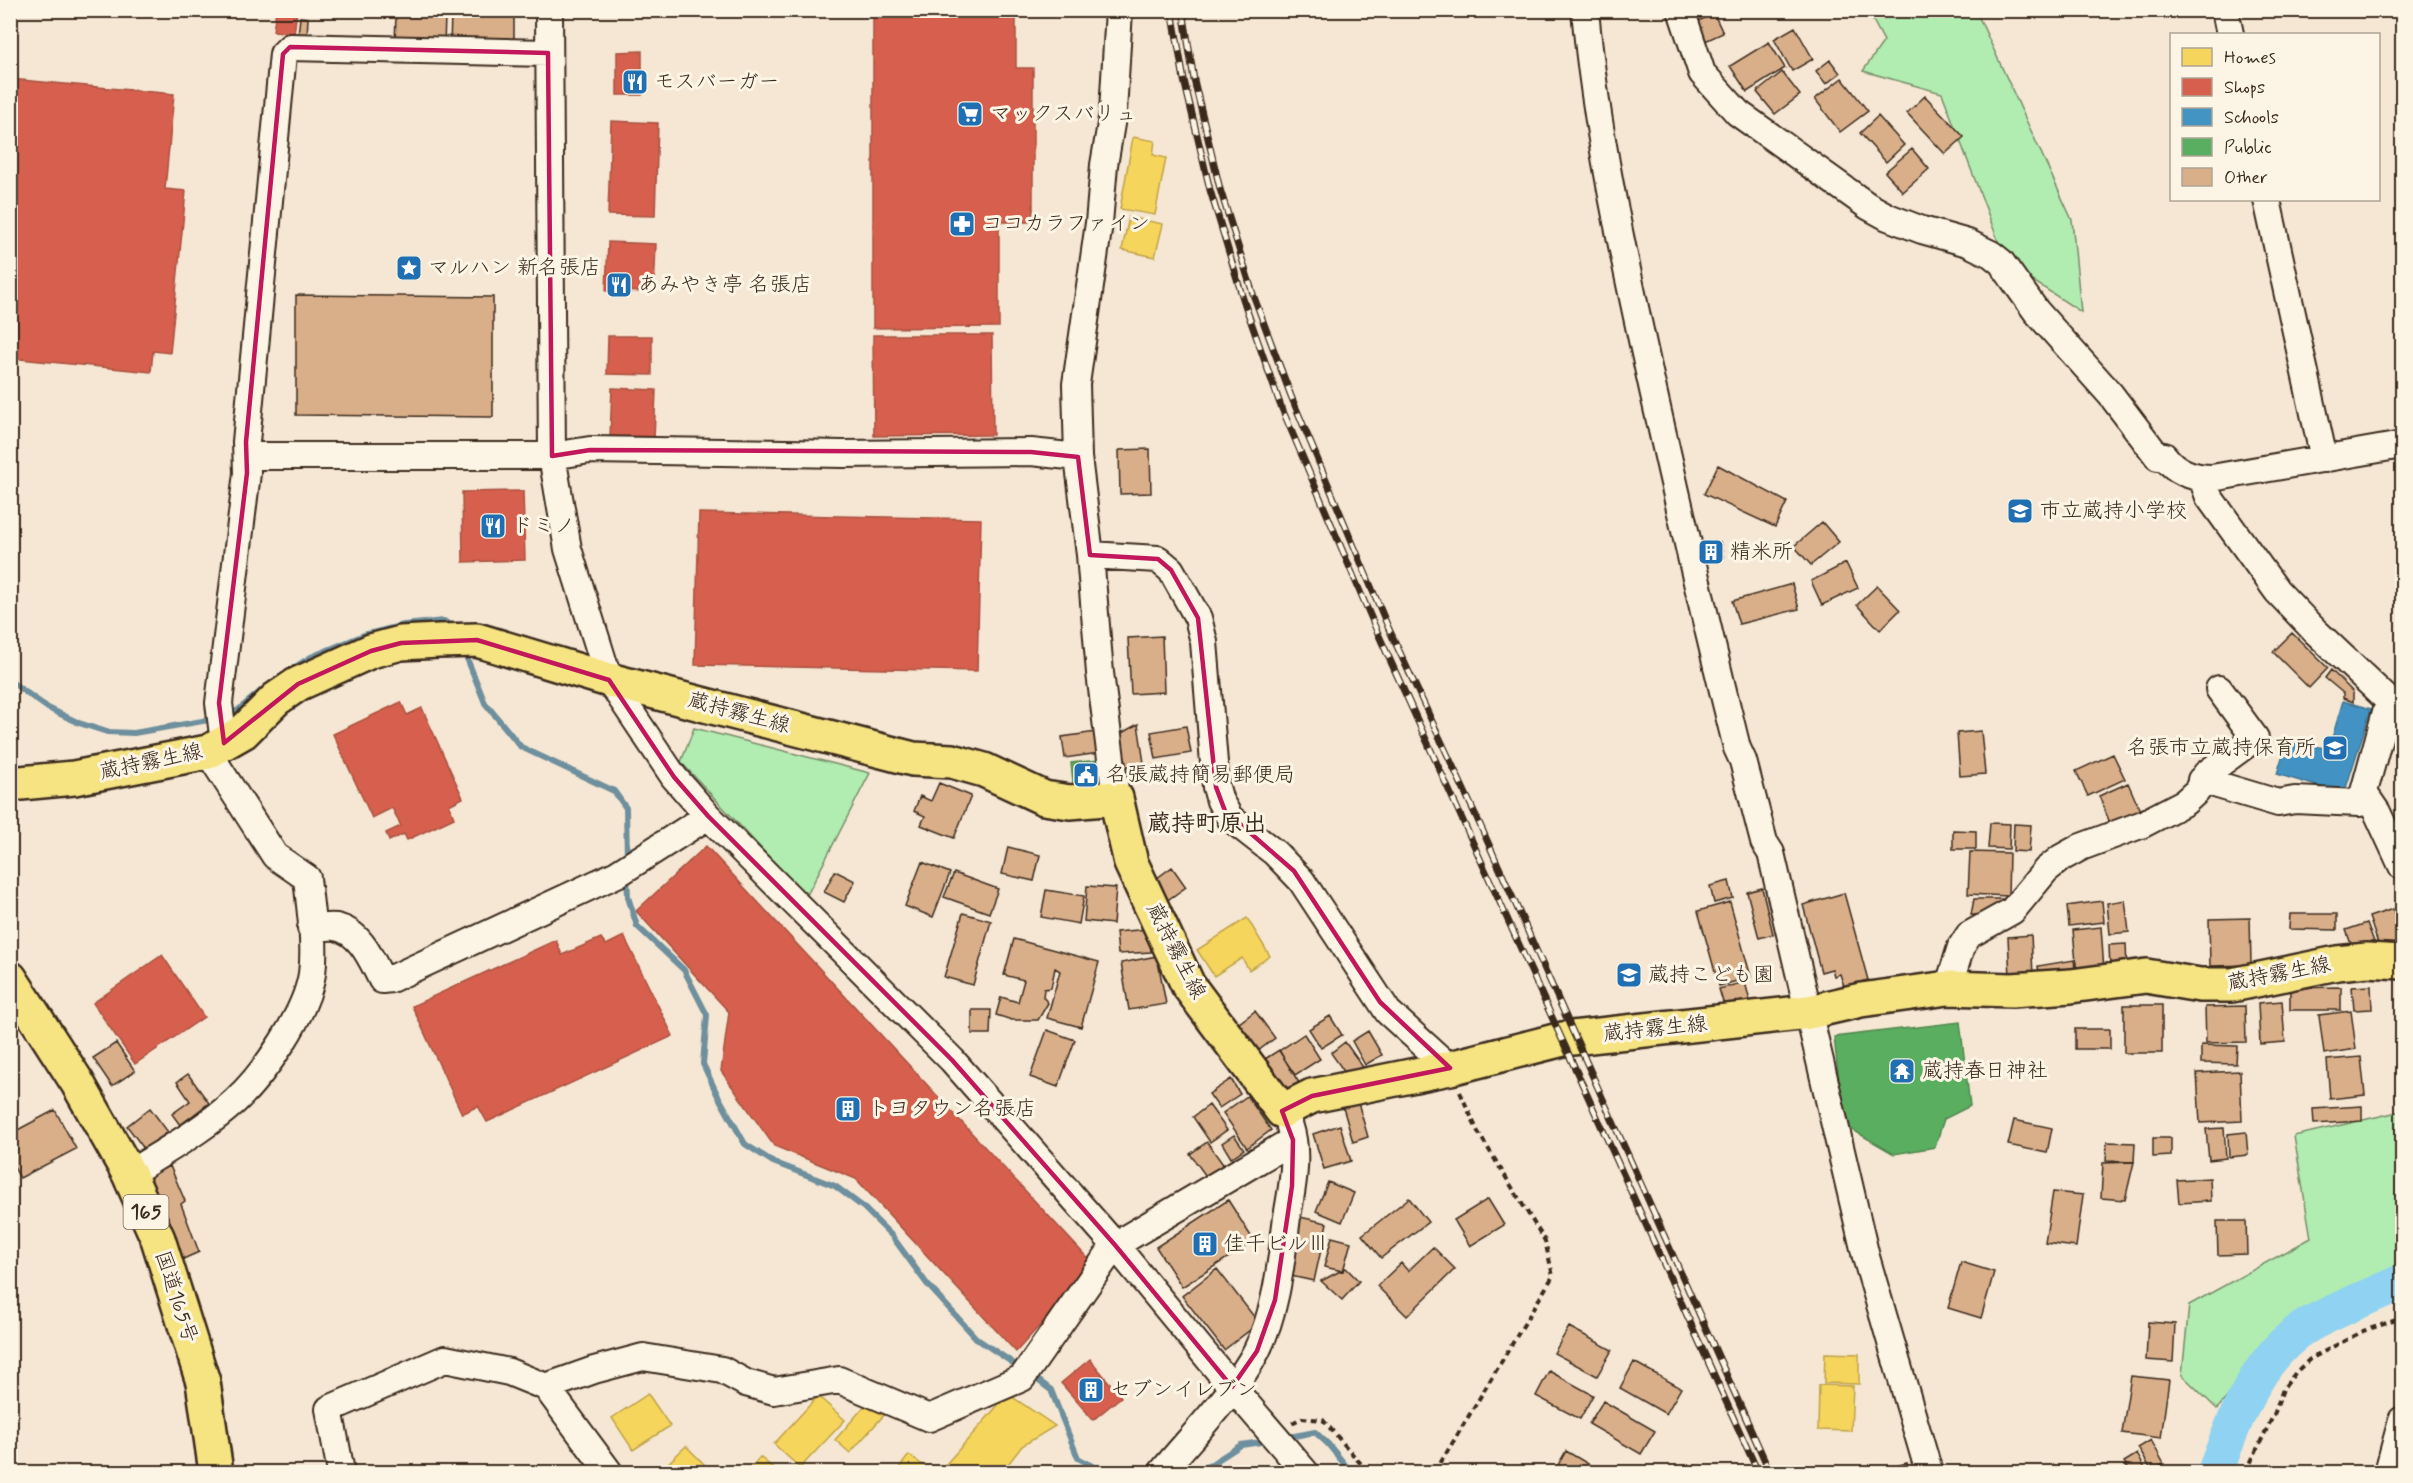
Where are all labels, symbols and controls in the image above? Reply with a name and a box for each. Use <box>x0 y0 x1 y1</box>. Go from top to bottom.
legend <box>2170 33 2380 201</box>
text: Homes <box>2224 46 2276 70</box>
restaurant icon: モスバーガー <box>620 67 650 97</box>
place label: モスバーガー <box>654 68 780 96</box>
text: Shops <box>2224 76 2265 100</box>
supermarket icon: マックスバリュ <box>955 99 985 129</box>
place label: マックスバリュ <box>990 100 1137 128</box>
text: Schools <box>2224 106 2279 130</box>
text: Public <box>2224 136 2272 160</box>
text: Other <box>2224 166 2268 190</box>
pharmacy icon: ココカラファイン <box>947 209 977 239</box>
place label: ココカラファイン <box>982 210 1150 238</box>
place icon: マルハン 新名張店 <box>394 253 424 283</box>
place label: マルハン 新名張店 <box>428 254 601 282</box>
restaurant icon: あみやき亭 名張店 <box>604 270 634 300</box>
place label: あみやき亭 名張店 <box>638 271 812 299</box>
school or university icon: 市立蔵持小学校 <box>2005 496 2035 526</box>
place label: 市立蔵持小学校 <box>2040 497 2187 525</box>
restaurant icon: ドミノ <box>478 511 508 541</box>
place label: ドミノ <box>512 512 575 540</box>
building icon: 精米所 <box>1696 537 1726 567</box>
place label: 精米所 <box>1730 538 1793 566</box>
street label: 蔵持霧生線 <box>685 686 793 740</box>
school or university icon: 名張市立蔵持保育所 <box>2320 733 2350 763</box>
place label: 名張市立蔵持保育所 <box>2127 734 2316 762</box>
street label: 蔵持霧生線 <box>97 737 205 787</box>
public building icon: 名張蔵持簡易郵便局 <box>1071 760 1101 790</box>
place label: 名張蔵持簡易郵便局 <box>1106 761 1295 789</box>
district label: 蔵持町原出 <box>1147 809 1267 840</box>
street label: 蔵持霧生線 <box>1140 898 1212 1004</box>
street label: 蔵持霧生線 <box>2225 950 2333 998</box>
school or university icon: 蔵持こども園 <box>1614 960 1644 990</box>
place label: 蔵持こども園 <box>1648 961 1774 989</box>
street label: 蔵持霧生線 <box>1601 1010 1709 1048</box>
temple icon: 蔵持春日神社 <box>1887 1056 1917 1086</box>
place label: 蔵持春日神社 <box>1922 1057 2048 1085</box>
building icon: トヨタウン名張店 <box>833 1094 863 1124</box>
place label: トヨタウン名張店 <box>868 1095 1036 1123</box>
road number: 165 <box>124 1195 168 1229</box>
building icon: 佳千ビルⅢ <box>1190 1229 1220 1259</box>
place label: 佳千ビルⅢ <box>1224 1230 1329 1258</box>
street label: 国道165号 <box>148 1247 204 1347</box>
building icon: セブンイレブン <box>1076 1375 1106 1405</box>
place label: セブンイレブン <box>1110 1376 1257 1404</box>

